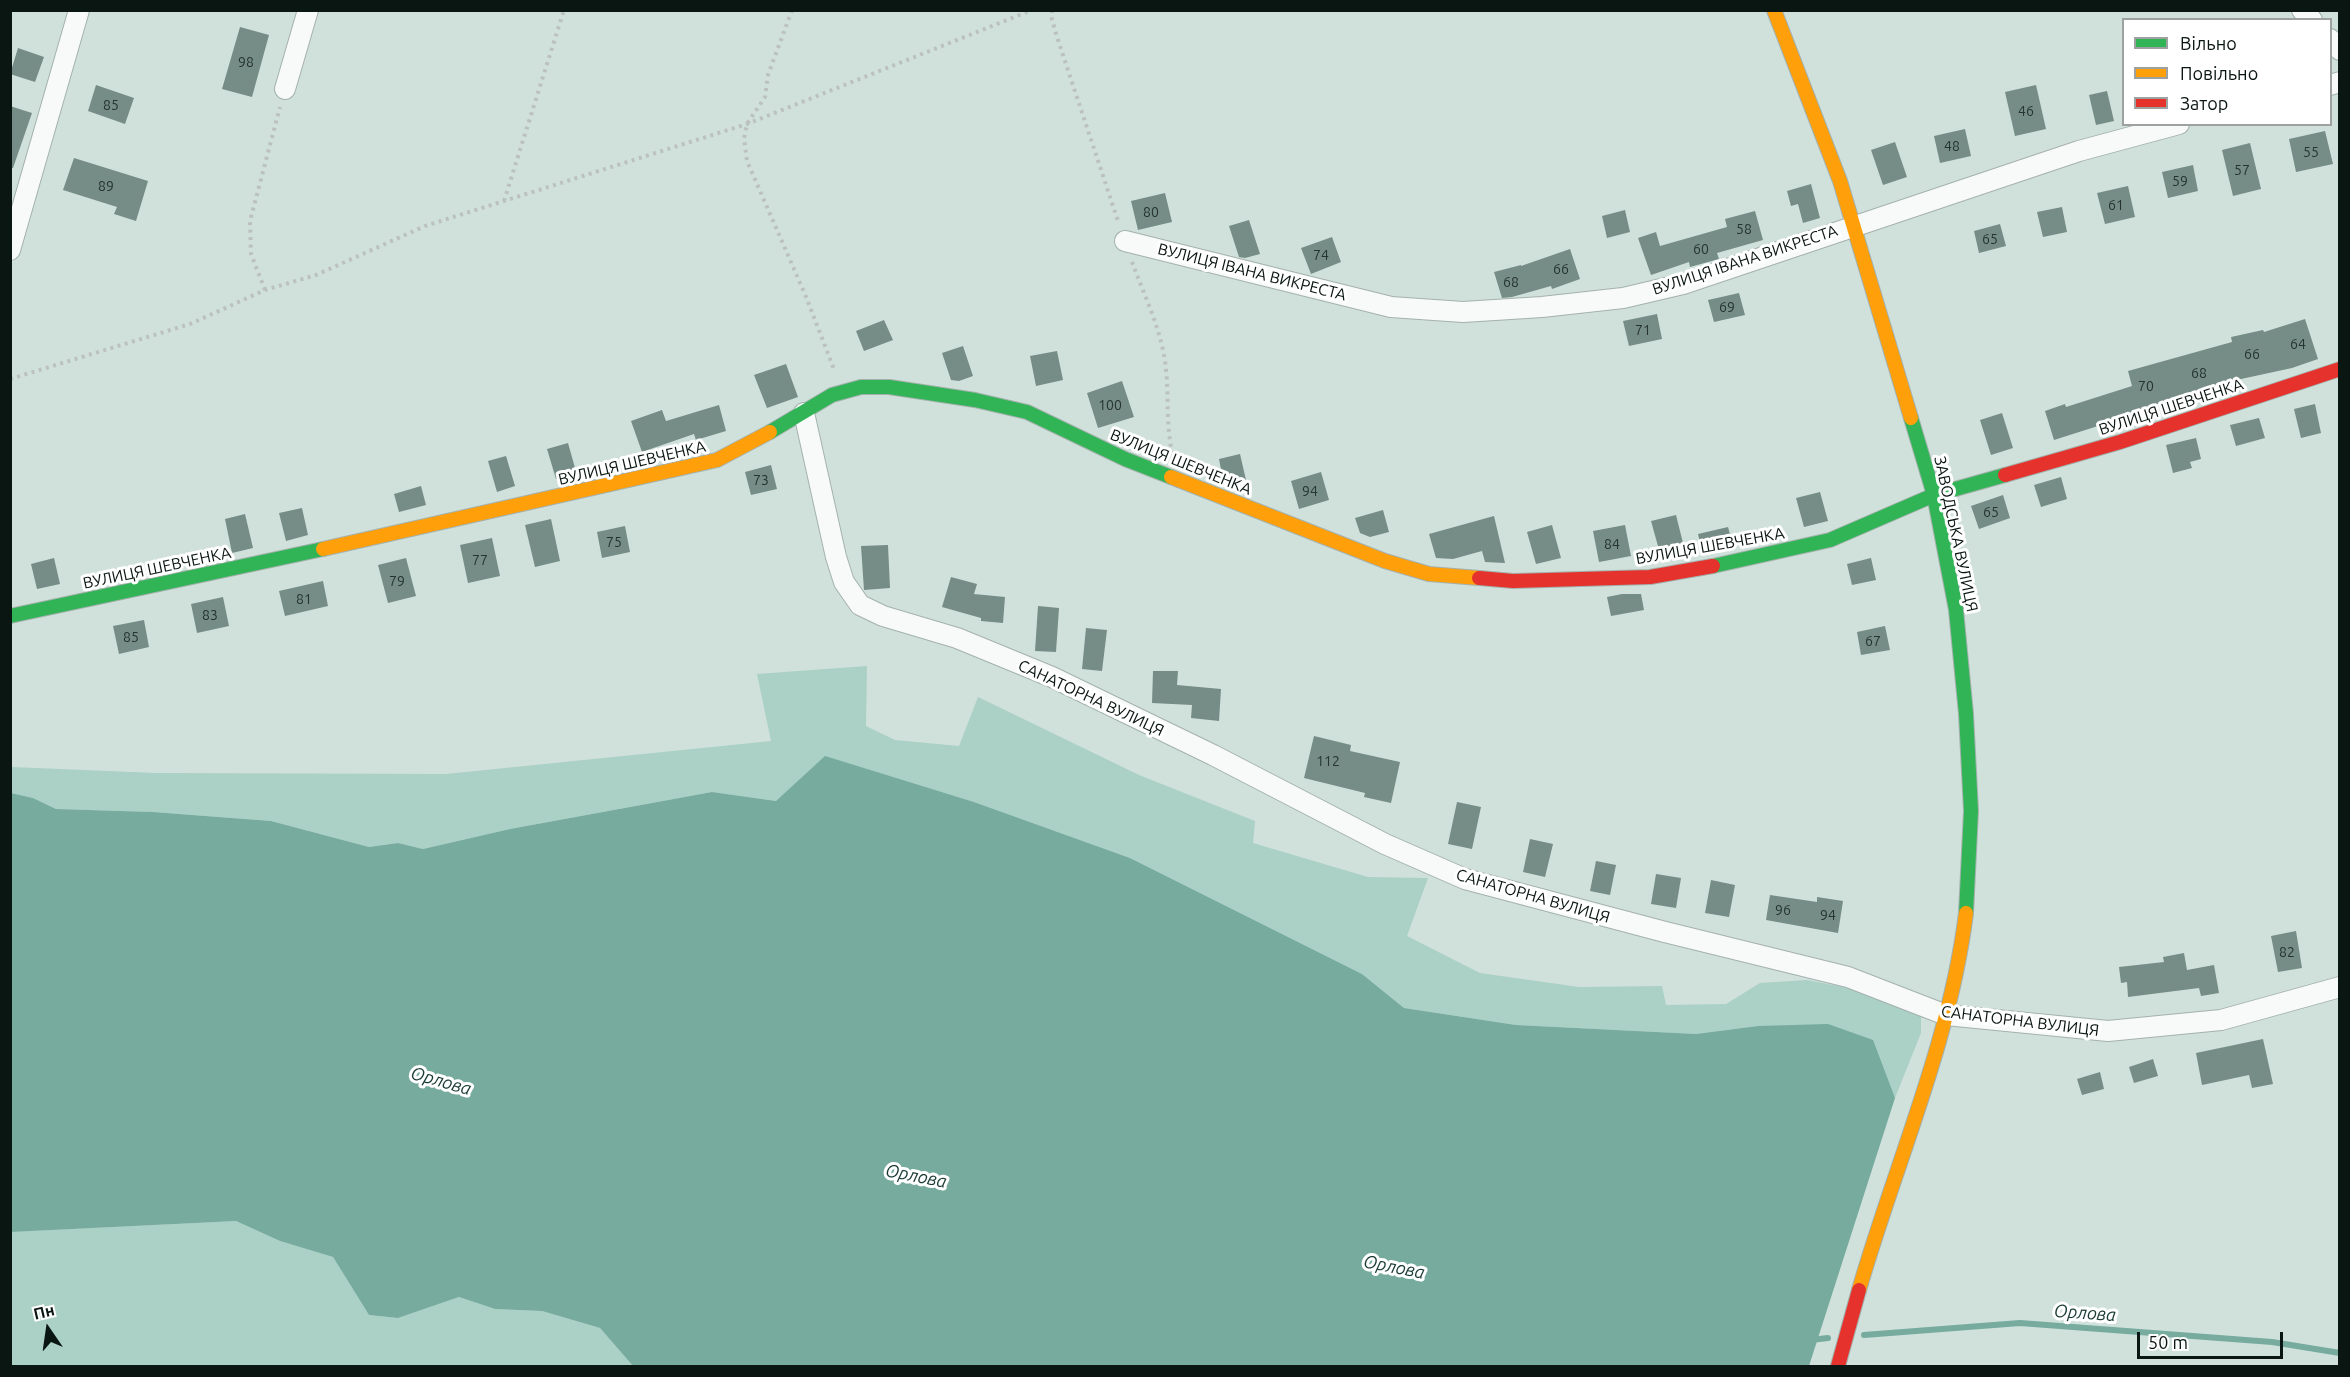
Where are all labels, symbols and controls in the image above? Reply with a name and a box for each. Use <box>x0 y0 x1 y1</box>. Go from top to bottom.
legend <box>2122 18 2332 126</box>
text: Вільно <box>2180 33 2237 53</box>
house number: 98 <box>238 54 254 70</box>
text: Повільно <box>2180 63 2258 83</box>
text: Затор <box>2180 93 2228 113</box>
house number: 85 <box>103 97 119 113</box>
house number: 46 <box>2018 103 2034 119</box>
house number: 48 <box>1944 138 1960 154</box>
house number: 55 <box>2303 144 2319 160</box>
house number: 57 <box>2234 162 2250 178</box>
house number: 59 <box>2172 173 2188 189</box>
house number: 89 <box>98 178 114 194</box>
house number: 61 <box>2108 197 2124 213</box>
house number: 80 <box>1143 204 1159 220</box>
street label: ВУЛИЦЯ ІВАНА ВИКРЕСТА <box>1650 221 1840 299</box>
house number: 58 <box>1736 221 1752 237</box>
house number: 65 <box>1982 231 1998 247</box>
street label: ВУЛИЦЯ ІВАНА ВИКРЕСТА <box>1156 239 1348 305</box>
house number: 60 <box>1693 241 1709 257</box>
house number: 74 <box>1313 247 1329 263</box>
house number: 66 <box>1553 261 1569 277</box>
house number: 68 <box>1503 274 1519 290</box>
house number: 69 <box>1719 299 1735 315</box>
house number: 71 <box>1635 322 1651 338</box>
house number: 64 <box>2290 336 2306 352</box>
house number: 66 <box>2244 346 2260 362</box>
house number: 68 <box>2191 365 2207 381</box>
street label: ВУЛИЦЯ ШЕВЧЕНКА <box>2096 375 2246 439</box>
house number: 70 <box>2138 378 2154 394</box>
house number: 100 <box>1098 397 1122 413</box>
street label: ВУЛИЦЯ ШЕВЧЕНКА <box>1108 425 1254 499</box>
street label: ВУЛИЦЯ ШЕВЧЕНКА <box>556 437 708 489</box>
street label: ЗАВОДСЬКА ВУЛИЦЯ <box>1930 454 1982 614</box>
house number: 73 <box>753 472 769 488</box>
house number: 94 <box>1302 483 1318 499</box>
house number: 65 <box>1983 504 1999 520</box>
street label: ВУЛИЦЯ ШЕВЧЕНКА <box>1634 523 1786 569</box>
house number: 75 <box>606 534 622 550</box>
house number: 84 <box>1604 536 1620 552</box>
street label: ВУЛИЦЯ ШЕВЧЕНКА <box>81 543 233 593</box>
house number: 77 <box>472 552 488 568</box>
house number: 79 <box>389 573 405 589</box>
house number: 81 <box>296 591 312 607</box>
house number: 83 <box>202 607 218 623</box>
house number: 85 <box>123 629 139 645</box>
house number: 67 <box>1865 633 1881 649</box>
street label: САНАТОРНА ВУЛИЦЯ <box>1015 656 1167 740</box>
house number: 112 <box>1316 753 1340 769</box>
street label: САНАТОРНА ВУЛИЦЯ <box>1454 865 1612 927</box>
house number: 96 <box>1775 902 1791 918</box>
house number: 94 <box>1820 907 1836 923</box>
house number: 82 <box>2279 944 2295 960</box>
street label: САНАТОРНА ВУЛИЦЯ <box>1940 1002 2100 1040</box>
water label: Орлова <box>408 1062 474 1100</box>
water label: Орлова <box>883 1159 949 1193</box>
water label: Орлова <box>1361 1250 1427 1284</box>
north arrow <box>18 1299 78 1359</box>
text: Пн <box>32 1300 56 1323</box>
water label: Орлова <box>2053 1300 2117 1326</box>
scale bar <box>2140 1320 2286 1358</box>
text: 50 m <box>2148 1332 2188 1352</box>

